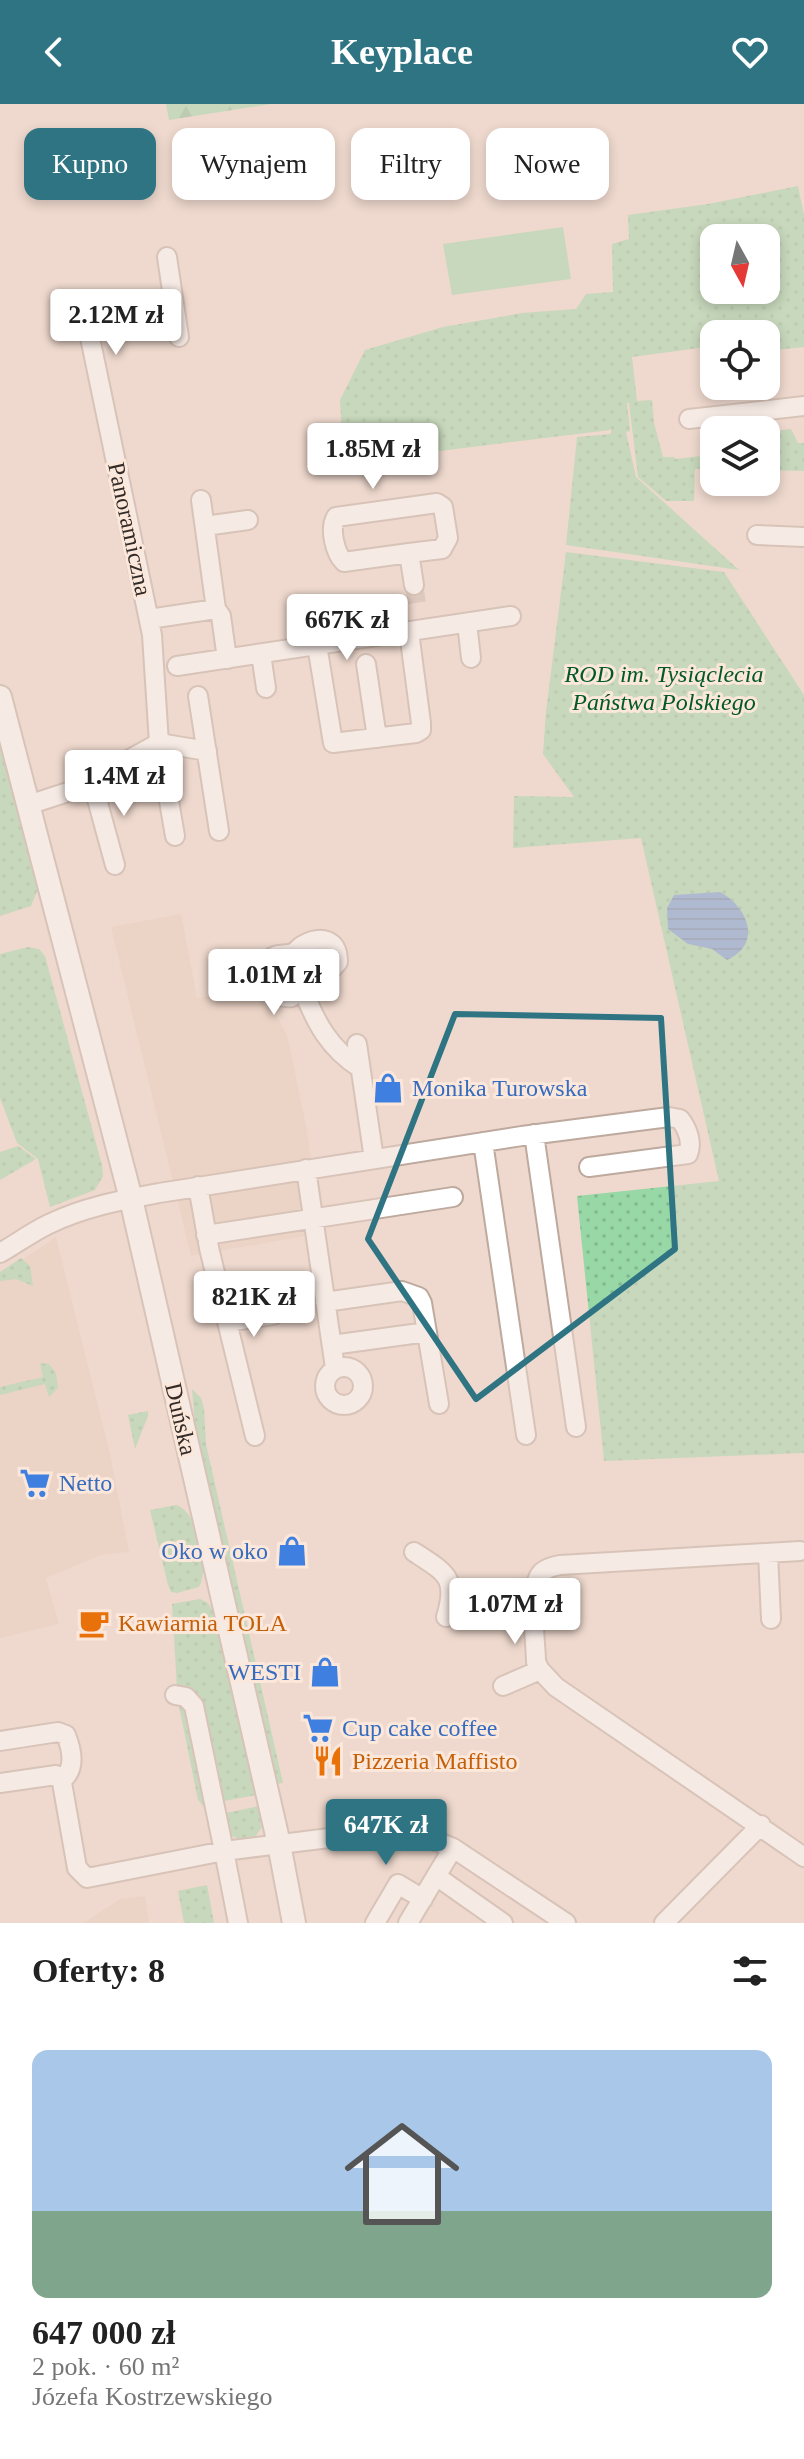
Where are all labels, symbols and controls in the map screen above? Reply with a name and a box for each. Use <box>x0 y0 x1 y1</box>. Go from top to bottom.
icon: back <box>32 30 76 74</box>
icon: heart <box>728 30 772 74</box>
text: Keyplace <box>331 32 473 72</box>
chip: Kupno <box>24 128 156 200</box>
chip: Wynajem <box>172 128 335 200</box>
chip: Filtry <box>351 128 470 200</box>
chip: Nowe <box>486 128 609 200</box>
north arrow <box>700 224 780 304</box>
map controls <box>700 224 780 496</box>
pin: 2.12M zł <box>33 289 199 357</box>
text: 2.12M zł <box>68 300 164 329</box>
button: locate <box>700 320 780 400</box>
button: layers <box>700 416 780 496</box>
pin: 1.85M zł <box>290 423 456 491</box>
text: 1.85M zł <box>325 434 421 463</box>
street label: Panoramiczna <box>103 460 157 599</box>
pin: 667K zł <box>273 594 421 662</box>
text: 667K zł <box>305 605 389 634</box>
park label: ROD im. Tysiąclecia Państwa Polskiego <box>564 661 763 715</box>
pin: 1.4M zł <box>50 750 198 818</box>
text: 1.4M zł <box>83 761 165 790</box>
pin: 1.01M zł <box>191 949 357 1017</box>
text: 1.01M zł <box>226 960 322 989</box>
shop icon: Monika Turowska <box>371 1071 405 1105</box>
place label: Monika Turowska <box>412 1075 588 1101</box>
pin: 821K zł <box>180 1271 328 1339</box>
text: 821K zł <box>212 1282 296 1311</box>
street label: Duńska <box>160 1380 202 1458</box>
supermarket icon: Netto <box>18 1466 52 1500</box>
place label: Netto <box>59 1470 112 1496</box>
shop icon: Oko w oko <box>275 1534 309 1568</box>
place label: Oko w oko <box>161 1538 268 1564</box>
pin: 1.07M zł <box>432 1578 598 1646</box>
text: 1.07M zł <box>467 1589 563 1618</box>
cafe icon: Kawiarnia TOLA <box>77 1606 111 1640</box>
place label: Kawiarnia TOLA <box>118 1610 288 1636</box>
shop icon: WESTI <box>308 1655 342 1689</box>
place label: WESTI <box>228 1659 301 1685</box>
supermarket icon: Cup cake coffee <box>301 1711 335 1745</box>
place label: Cup cake coffee <box>342 1715 497 1741</box>
restaurant icon: Pizzeria Maffisto <box>311 1744 345 1778</box>
place label: Pizzeria Maffisto <box>352 1748 518 1774</box>
pin: 647K zł <box>312 1799 460 1867</box>
text: 647K zł <box>344 1810 428 1839</box>
icon: filters <box>728 1949 772 1993</box>
text: Oferty: 8 <box>32 1952 165 1989</box>
icon: home <box>330 2102 474 2246</box>
text: 647 000 zł <box>32 2314 176 2351</box>
text: 2 pok. · 60 m² <box>32 2352 179 2381</box>
text: Józefa Kostrzewskiego <box>32 2382 272 2411</box>

